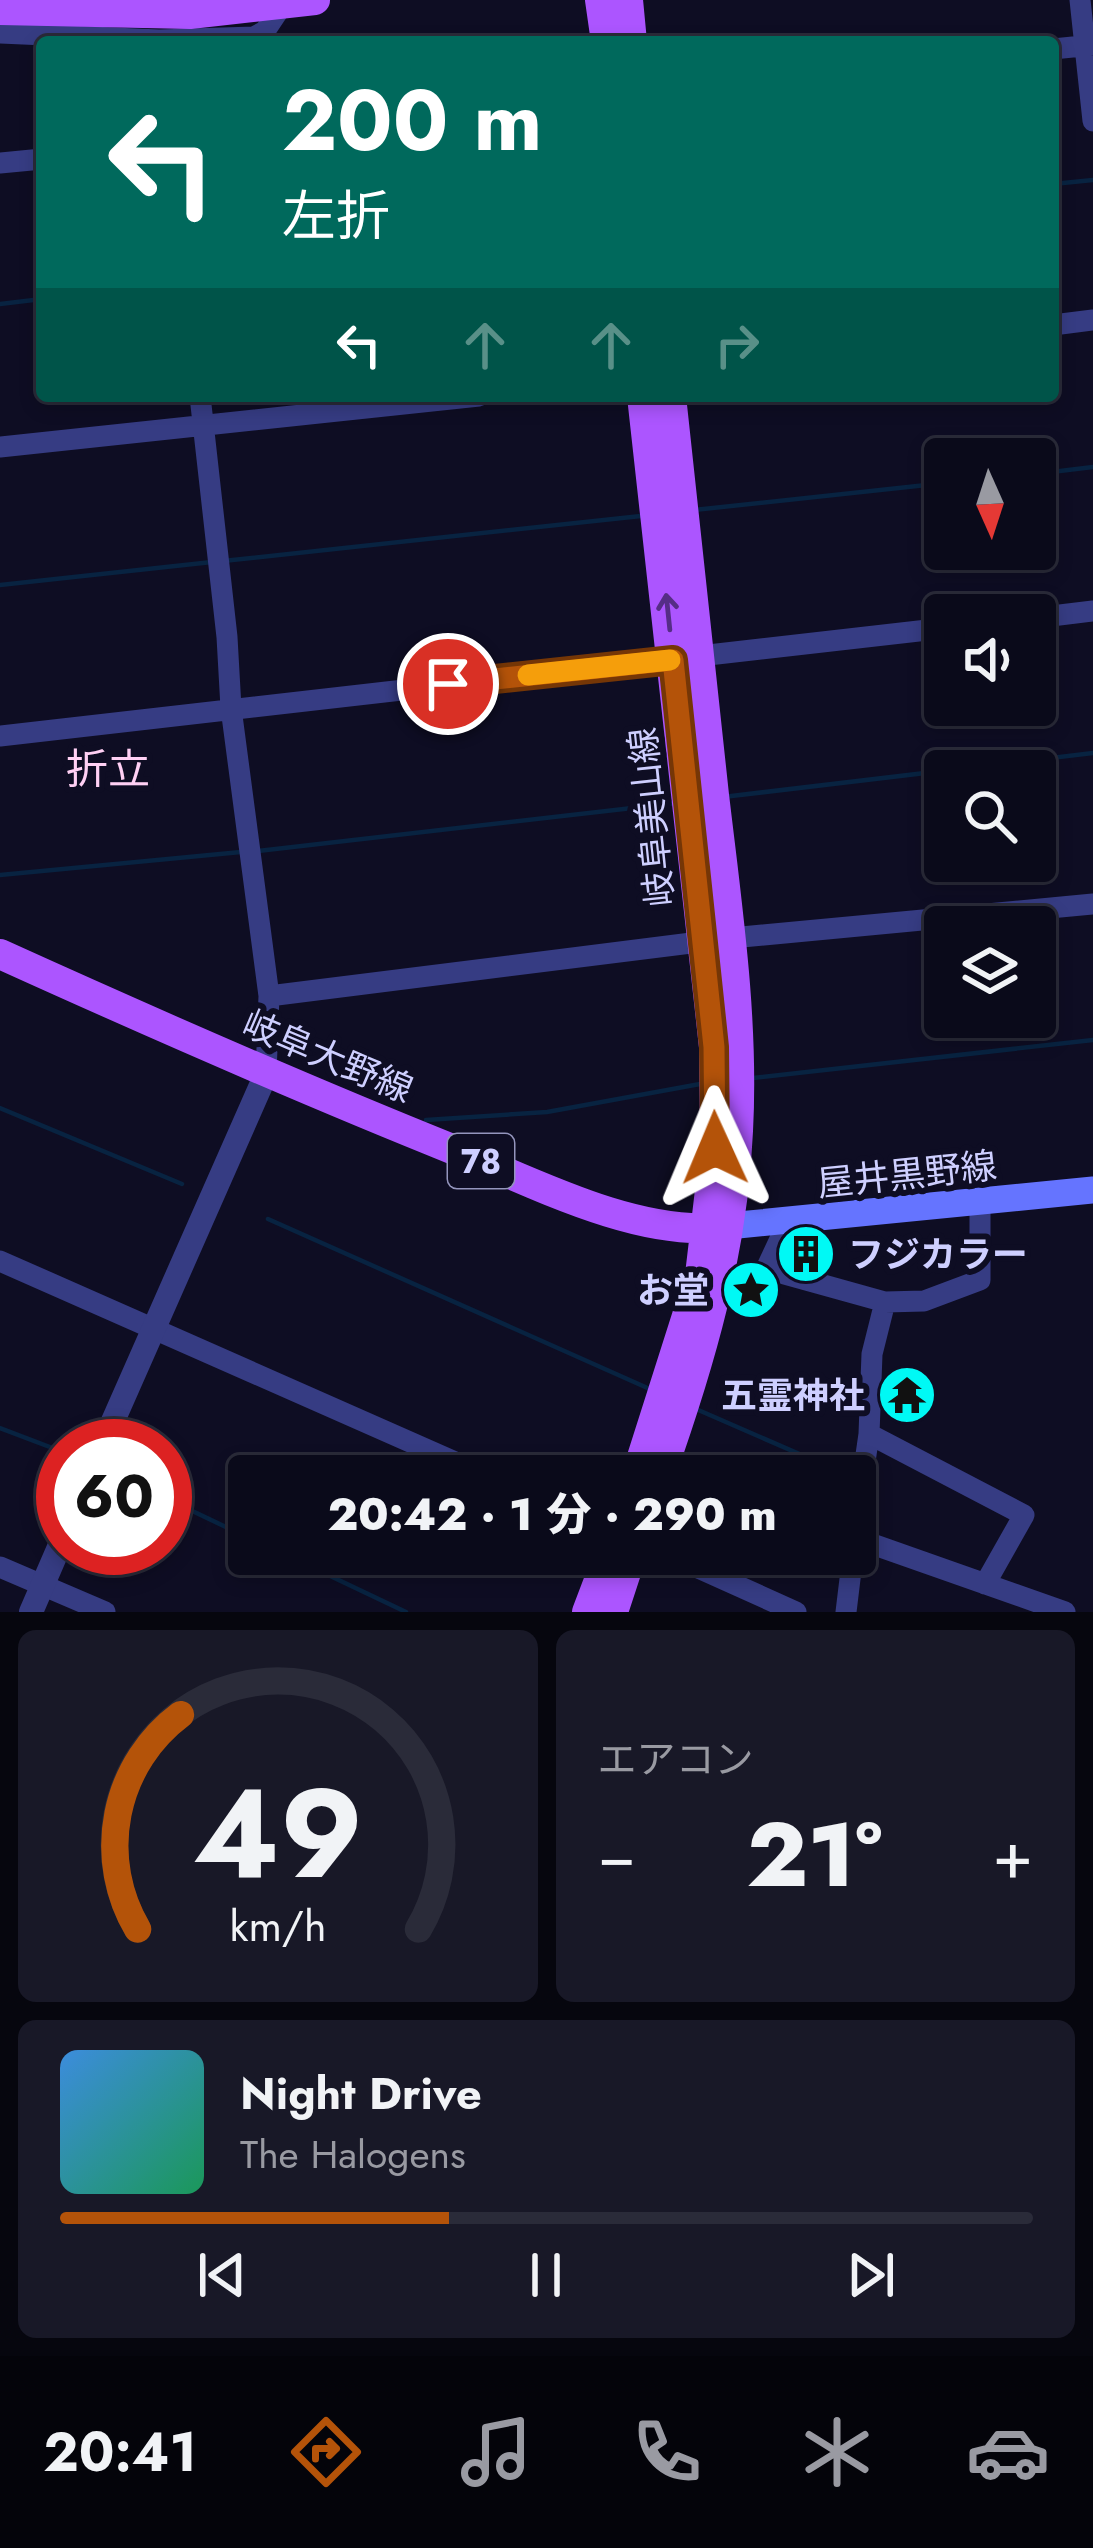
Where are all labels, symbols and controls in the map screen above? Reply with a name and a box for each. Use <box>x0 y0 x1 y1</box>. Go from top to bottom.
text: 200 m <box>282 60 542 182</box>
icon: left <box>84 84 240 240</box>
text: 左折 <box>282 177 390 255</box>
icon: left <box>326 312 392 378</box>
icon: ahead <box>452 312 518 378</box>
icon: ahead <box>578 312 644 378</box>
icon: right <box>704 312 770 378</box>
north arrow <box>924 438 1056 570</box>
map controls <box>924 438 1056 1038</box>
one-way arrow <box>656 593 678 632</box>
button: sound <box>924 594 1056 726</box>
pin <box>397 633 499 735</box>
icon: arrive <box>415 651 481 717</box>
street label: 岐阜美山線 <box>616 725 686 909</box>
district label: 折立 <box>66 739 150 800</box>
button: search <box>924 750 1056 882</box>
button: layers <box>924 906 1056 1038</box>
street label: 岐阜大野線 <box>235 997 421 1115</box>
position arrow <box>652 1085 778 1211</box>
road number: 78 <box>448 1134 514 1188</box>
street label: 屋井黒野線 <box>815 1139 999 1209</box>
building icon: フジカラー <box>775 1223 837 1285</box>
place label: フジカラー <box>848 1228 1028 1280</box>
place icon: お堂 <box>720 1259 782 1321</box>
place label: お堂 <box>637 1264 709 1316</box>
temple icon: 五霊神社 <box>876 1364 938 1426</box>
place label: 五霊神社 <box>721 1369 865 1421</box>
speed limit sign: 60 <box>36 1419 192 1575</box>
text: 20:42 · 1 分 · 290 m <box>327 1482 777 1547</box>
text: エアコン <box>598 1731 754 1788</box>
text: 49 <box>192 1744 363 1925</box>
text: 21° <box>746 1790 882 1920</box>
text: − <box>598 1807 636 1903</box>
text: + <box>992 1807 1033 1903</box>
text: km/h <box>229 1895 326 1957</box>
text: Night Drive <box>240 2061 482 2126</box>
text: The Halogens <box>240 2126 466 2183</box>
icon: previous <box>189 2242 255 2308</box>
icon: pause <box>513 2242 579 2308</box>
icon: next <box>838 2242 904 2308</box>
icon: directions <box>284 2410 368 2494</box>
icon: music <box>454 2410 538 2494</box>
icon: phone <box>625 2410 709 2494</box>
icon: climate <box>795 2410 879 2494</box>
icon: car <box>966 2410 1050 2494</box>
text: 20:41 <box>43 2413 197 2491</box>

